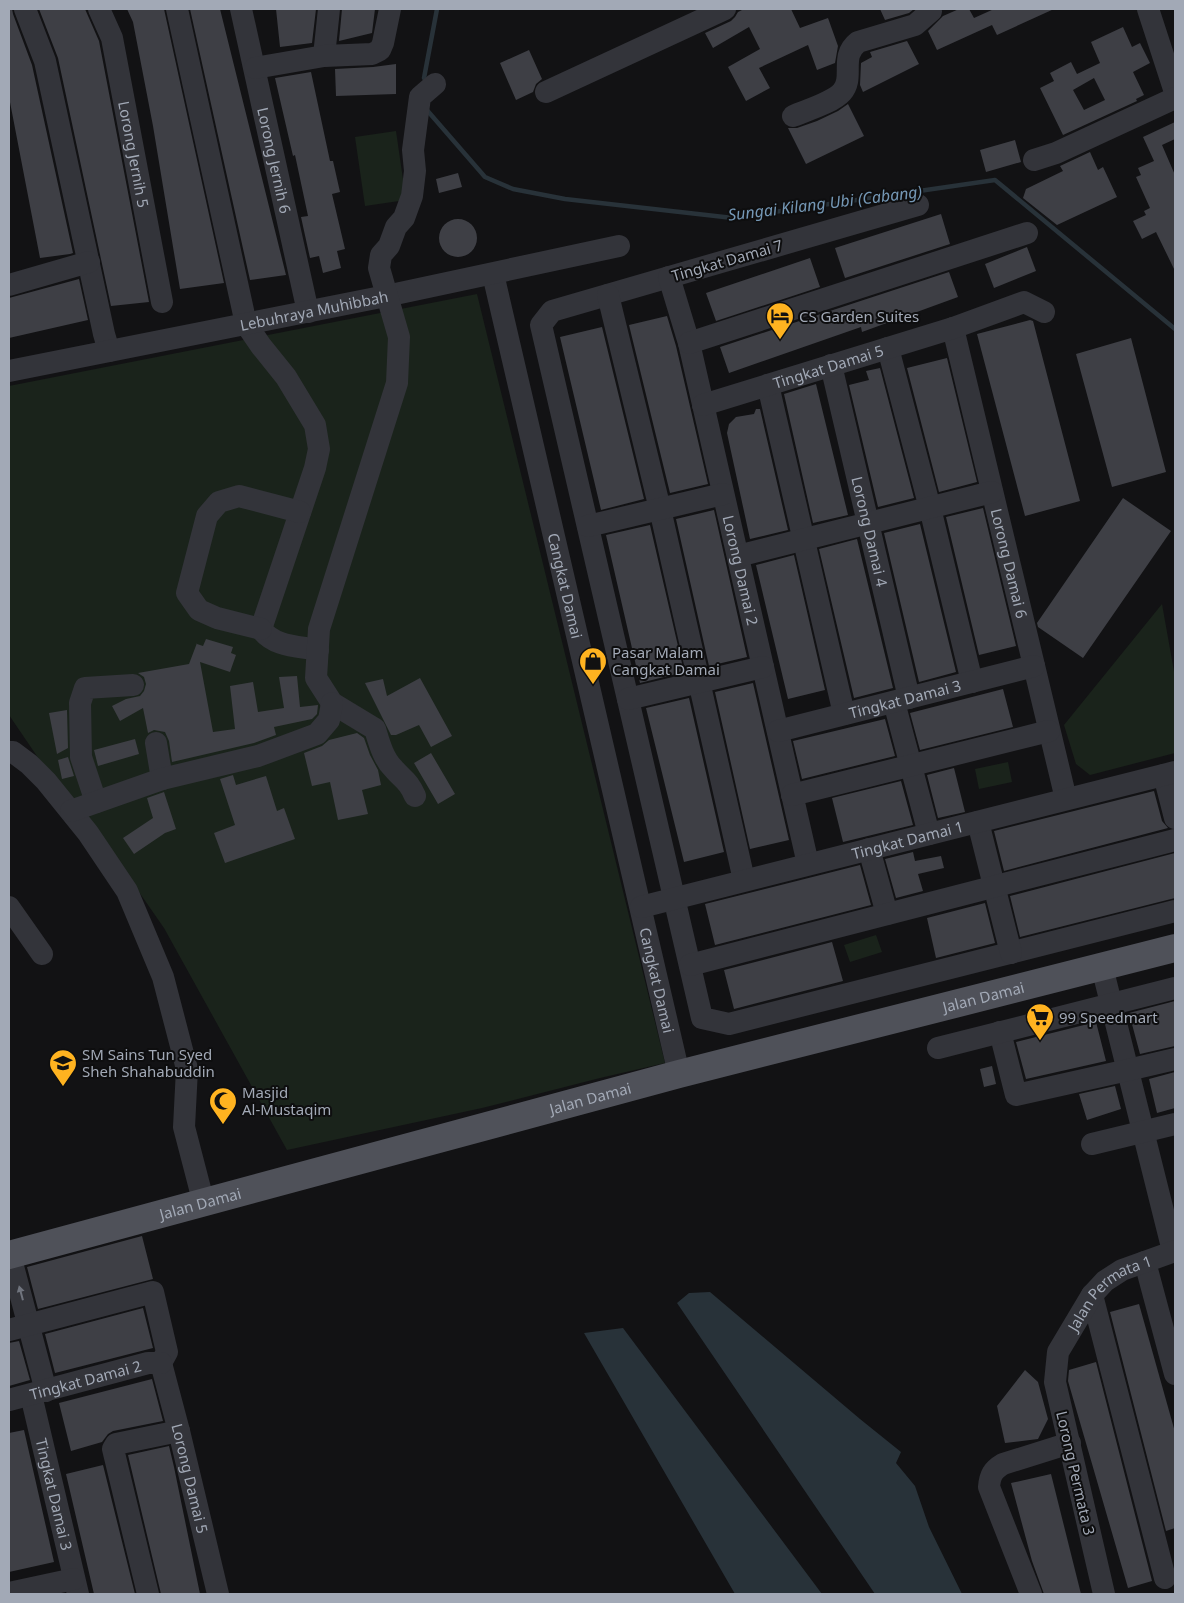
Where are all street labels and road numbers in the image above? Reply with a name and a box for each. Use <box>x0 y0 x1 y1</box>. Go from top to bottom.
street label: Lorong Jernih 5 <box>114 99 154 209</box>
street label: Lorong Jernih 6 <box>253 105 296 215</box>
street label: Tingkat Damai 7 <box>669 235 785 285</box>
street label: Lebuhraya Muhibbah <box>238 286 390 335</box>
street label: Tingkat Damai 5 <box>770 340 886 393</box>
street label: Lorong Damai 4 <box>847 474 893 589</box>
street label: Lorong Damai 6 <box>987 506 1032 620</box>
street label: Lorong Damai 2 <box>719 513 763 627</box>
street label: Cangkat Damai <box>544 531 587 640</box>
street label: Tingkat Damai 3 <box>847 675 963 723</box>
street label: Tingkat Damai 1 <box>850 816 966 863</box>
street label: Cangkat Damai <box>635 925 679 1035</box>
street label: Jalan Damai <box>938 977 1026 1017</box>
street label: Jalan Damai <box>545 1077 633 1119</box>
street label: Jalan Damai <box>155 1183 243 1224</box>
street label: Jalan Permata 1 <box>1062 1250 1154 1337</box>
street label: Tingkat Damai 2 <box>27 1355 143 1404</box>
street label: Lorong Permata 3 <box>1052 1409 1100 1537</box>
street label: Lorong Damai 5 <box>167 1421 213 1535</box>
street label: Tingkat Damai 3 <box>32 1436 77 1552</box>

